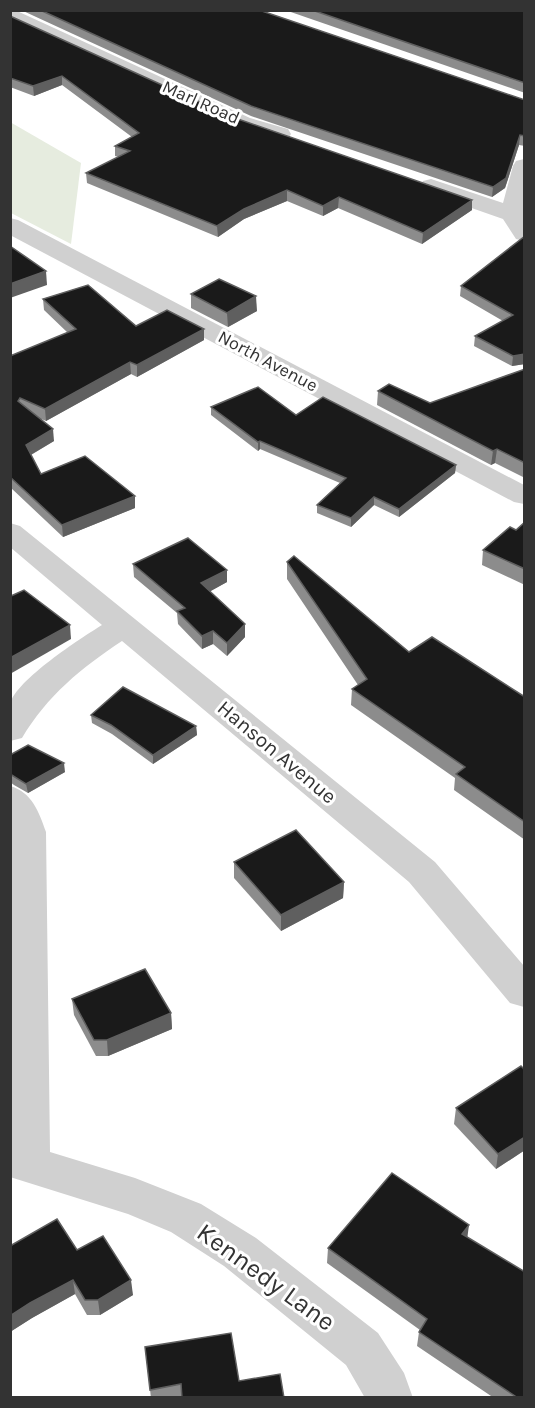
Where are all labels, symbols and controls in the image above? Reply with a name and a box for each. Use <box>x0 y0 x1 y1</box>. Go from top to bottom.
street label: Marl Road <box>159 75 243 129</box>
street label: North Avenue <box>214 326 322 396</box>
street label: Hanson Avenue <box>213 695 341 809</box>
street label: Kennedy Lane <box>191 1217 341 1337</box>

